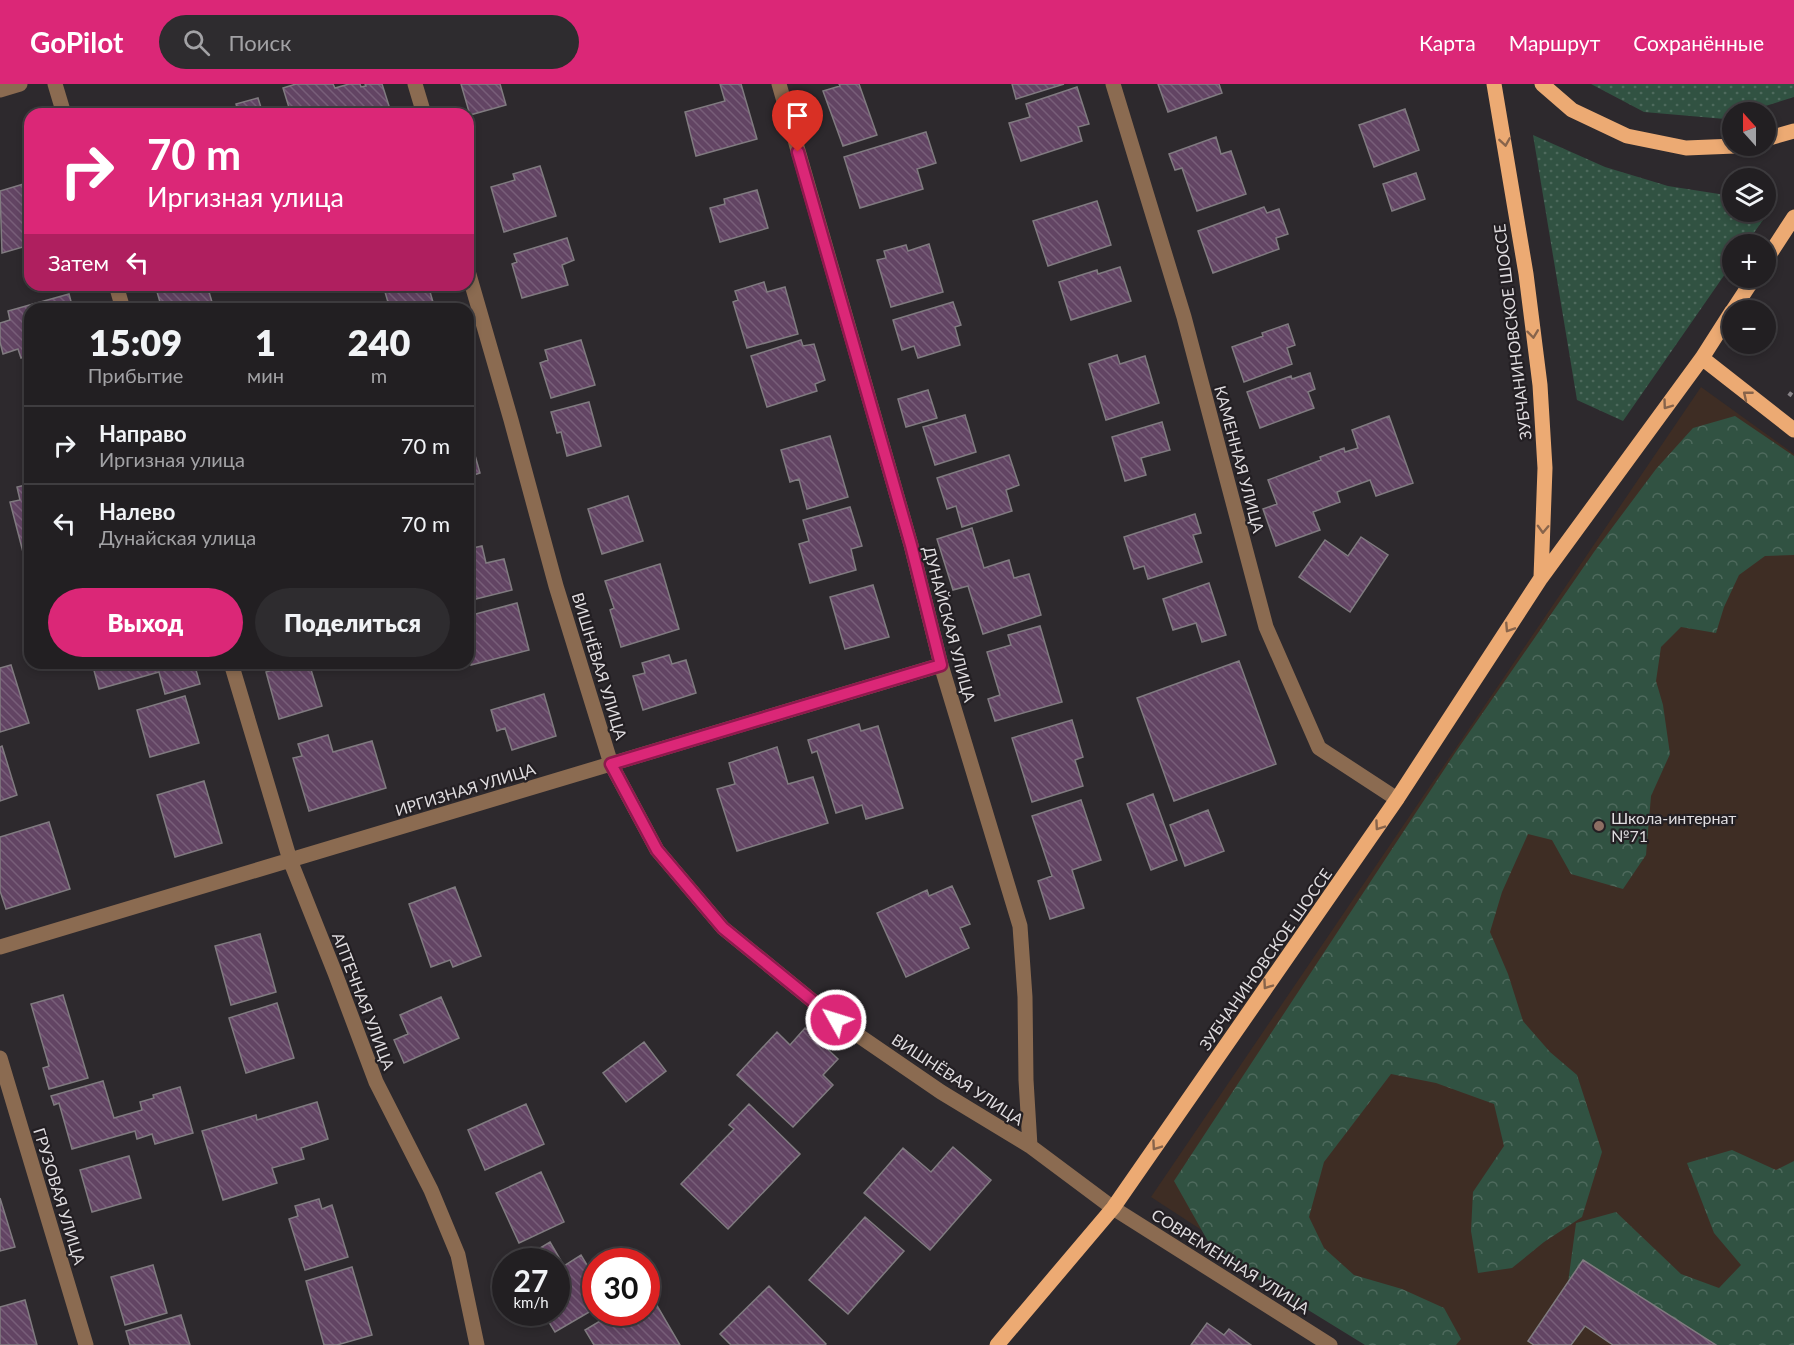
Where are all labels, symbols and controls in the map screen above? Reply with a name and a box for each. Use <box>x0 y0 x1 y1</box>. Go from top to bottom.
search box <box>159 15 579 69</box>
text: GoPilot <box>30 25 123 59</box>
icon: search <box>180 26 213 59</box>
text: Поиск <box>228 29 291 56</box>
text: Карта <box>1419 30 1476 55</box>
text: Маршрут <box>1509 30 1600 55</box>
text: Сохранённые <box>1633 30 1764 55</box>
pin <box>772 90 823 152</box>
icon: arrive <box>781 99 814 132</box>
north arrow <box>1722 102 1776 156</box>
map controls <box>1722 102 1776 354</box>
text: 70 m <box>147 129 241 179</box>
icon: right <box>48 132 126 210</box>
one-way arrow <box>1498 137 1510 146</box>
button: layers <box>1722 168 1776 222</box>
text: Иргизная улица <box>147 180 344 213</box>
street label: ЗУБЧАНИНОВСКОЕ ШОССЕ <box>1489 223 1535 441</box>
button: + <box>1722 234 1776 288</box>
icon: left <box>121 246 154 279</box>
text: Затем <box>48 249 109 276</box>
button: − <box>1722 300 1776 354</box>
text: 15:09 <box>89 320 182 364</box>
text: 1 <box>255 320 276 364</box>
text: 240 <box>348 320 410 364</box>
one-way arrow <box>1527 330 1539 339</box>
text: Прибытие <box>88 363 183 387</box>
text: мин <box>247 363 284 387</box>
text: m <box>371 363 387 387</box>
street label: КАМЕННАЯ УЛИЦА <box>1211 383 1269 535</box>
one-way arrow <box>1743 391 1754 402</box>
one-way arrow <box>1663 399 1674 410</box>
text: Направо <box>99 420 187 447</box>
icon: right <box>48 429 81 462</box>
text: 70 m <box>401 432 450 459</box>
text: Иргизная улица <box>99 447 245 471</box>
text: Налево <box>99 498 175 525</box>
icon: left <box>48 507 81 540</box>
text: 70 m <box>401 510 450 537</box>
one-way arrow <box>1537 524 1549 533</box>
text: Дунайская улица <box>99 525 256 549</box>
street label: ДУНАЙСКАЯ УЛИЦА <box>920 544 980 704</box>
button: Выход <box>48 588 243 657</box>
button: Поделиться <box>255 588 450 657</box>
street label: ВИШНЁВАЯ УЛИЦА <box>569 590 632 742</box>
one-way arrow <box>1505 621 1516 632</box>
street label: ИРГИЗНАЯ УЛИЦА <box>393 759 538 819</box>
place label: Школа-интернат №71 <box>1611 808 1736 845</box>
one-way arrow <box>1375 819 1386 830</box>
marker: Школа-интернат №71 <box>1592 819 1606 833</box>
street label: ЗУБЧАНИНОВСКОЕ ШОССЕ <box>1195 864 1335 1054</box>
street label: АПТЕЧНАЯ УЛИЦА <box>329 930 399 1073</box>
one-way arrow <box>1263 979 1274 990</box>
position arrow <box>804 988 868 1052</box>
street label: ВИШНЁВАЯ УЛИЦА <box>889 1029 1028 1129</box>
street label: ГРУЗОВАЯ УЛИЦА <box>30 1125 90 1267</box>
one-way arrow <box>1152 1139 1163 1150</box>
street label: СОВРЕМЕННАЯ УЛИЦА <box>1148 1205 1314 1318</box>
speed limit sign: 30 <box>582 1248 660 1326</box>
text: 27 <box>514 1262 548 1298</box>
text: km/h <box>513 1293 549 1311</box>

